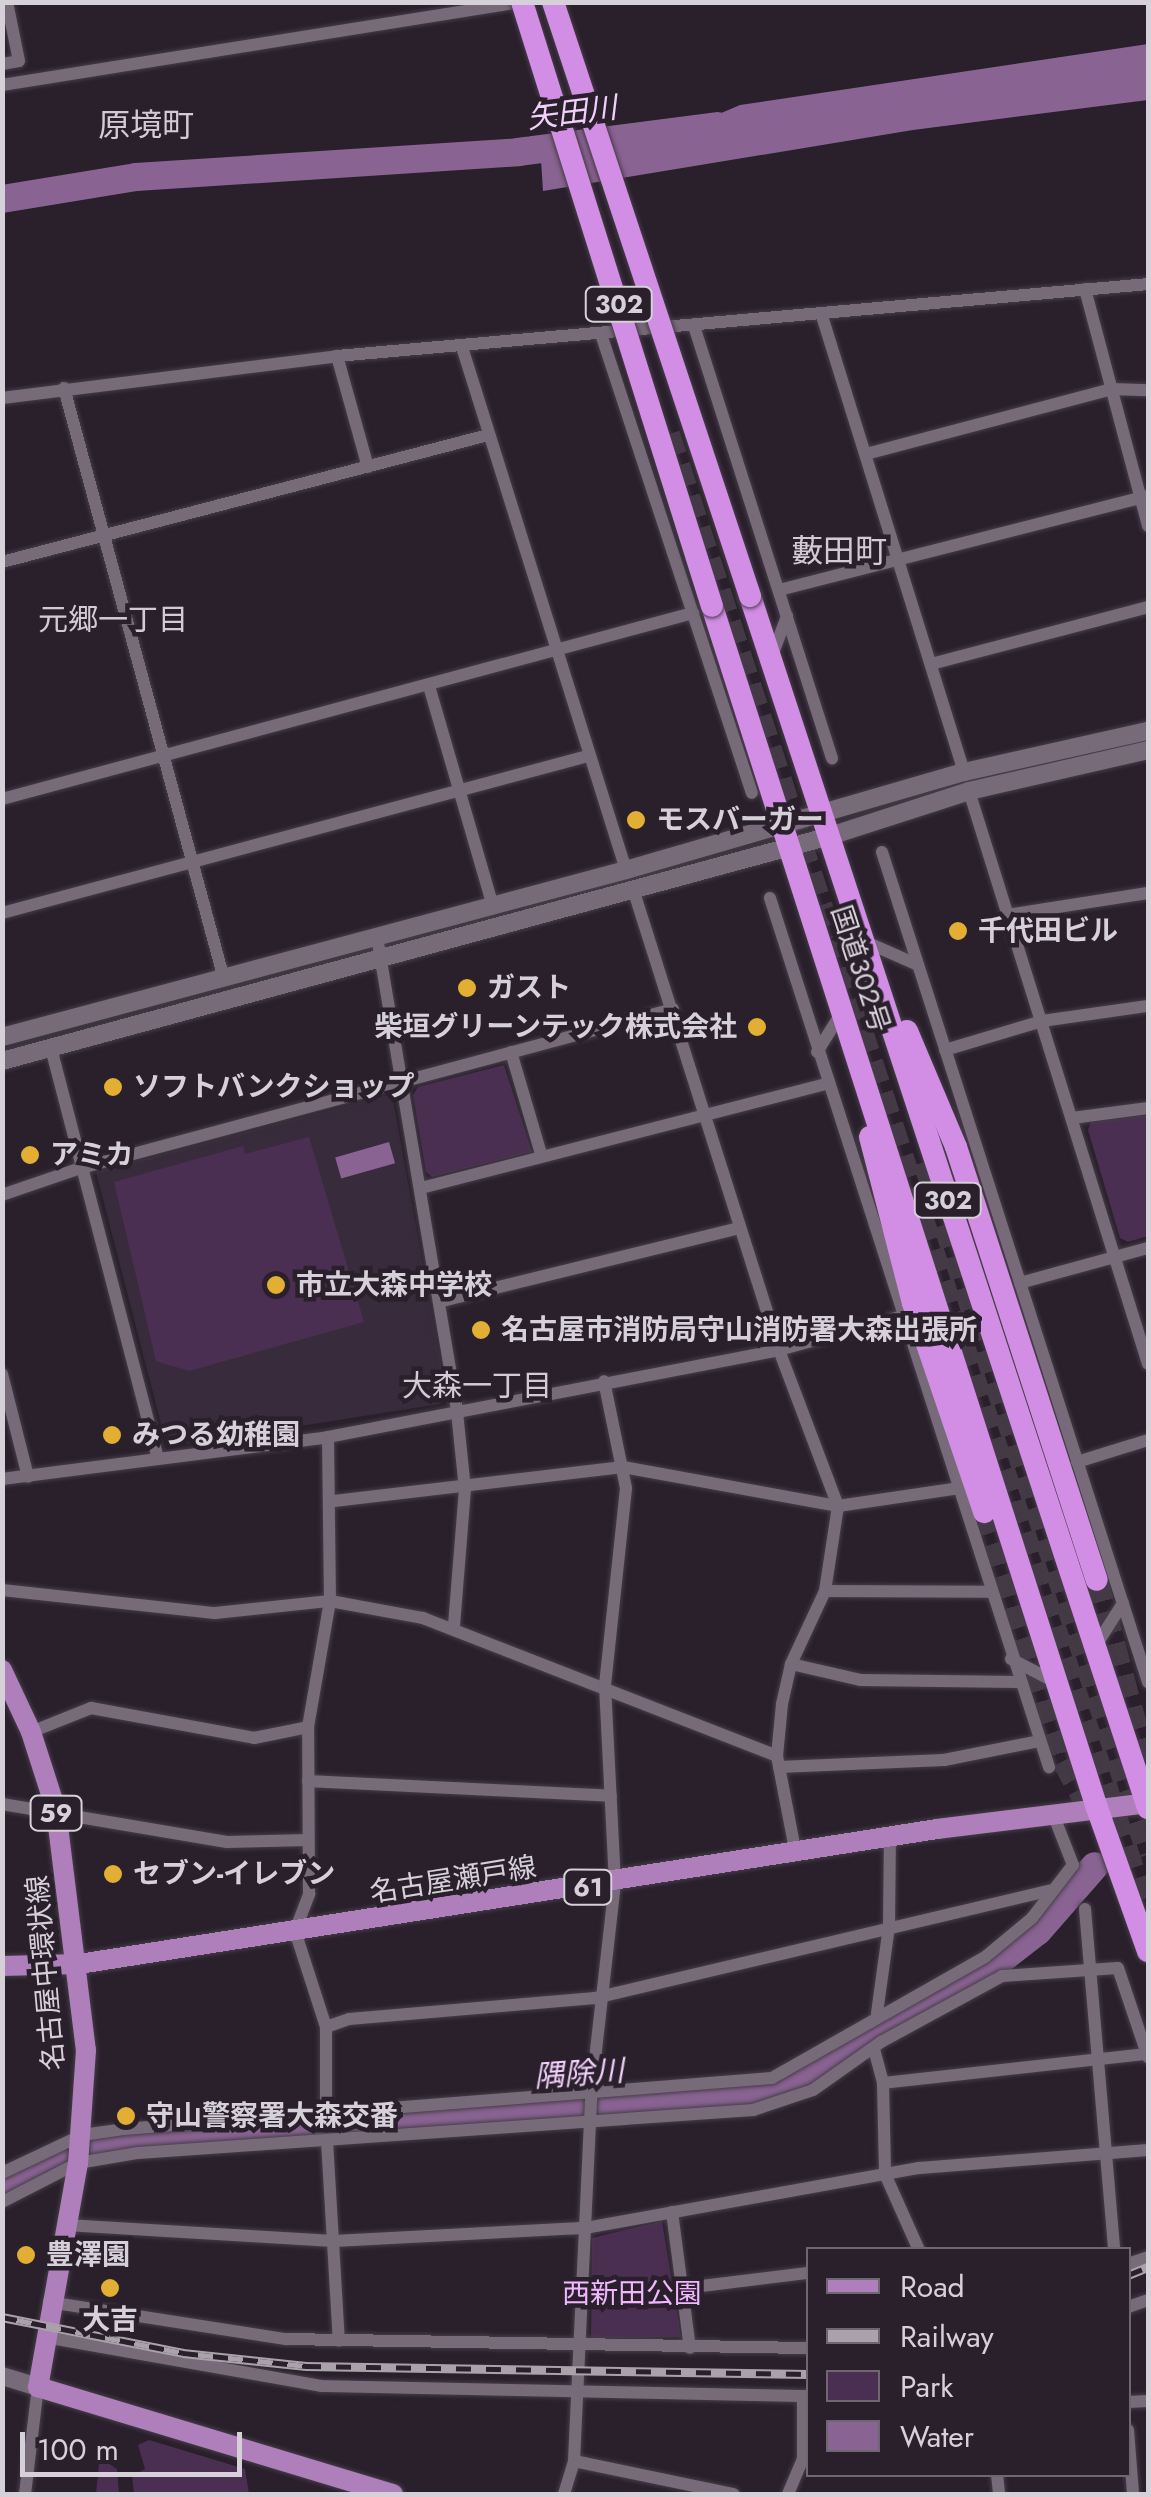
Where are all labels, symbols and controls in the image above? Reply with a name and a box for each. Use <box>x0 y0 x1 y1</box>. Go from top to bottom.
water label: 矢田川 <box>525 90 619 136</box>
district label: 原境町 <box>98 106 194 144</box>
road number: 302 <box>584 284 654 324</box>
district label: 藪田町 <box>791 532 887 570</box>
district label: 元郷一丁目 <box>38 602 188 638</box>
place label: モスバーガー <box>656 803 824 837</box>
marker: モスバーガー <box>625 809 647 831</box>
street label: 国道302号 <box>824 901 896 1037</box>
place label: 千代田ビル <box>978 914 1118 948</box>
marker: 千代田ビル <box>947 920 969 942</box>
place label: ガスト <box>487 971 571 1005</box>
marker: ガスト <box>456 977 478 999</box>
place label: 柴垣グリーンテック株式会社 <box>373 1010 737 1044</box>
marker: 柴垣グリーンテック株式会社 <box>746 1016 768 1038</box>
place label: ソフトバンクショップ <box>133 1070 413 1104</box>
marker: ソフトバンクショップ <box>102 1076 124 1098</box>
place label: アミカ <box>50 1138 134 1172</box>
marker: アミカ <box>19 1144 41 1166</box>
road number: 302 <box>913 1180 983 1220</box>
place label: 市立大森中学校 <box>296 1268 492 1302</box>
marker: 市立大森中学校 <box>265 1274 287 1296</box>
place label: 名古屋市消防局守山消防署大森出張所 <box>501 1313 977 1347</box>
marker: 名古屋市消防局守山消防署大森出張所 <box>470 1319 492 1341</box>
district label: 大森一丁目 <box>402 1368 552 1404</box>
place label: みつる幼稚園 <box>132 1418 300 1452</box>
marker: みつる幼稚園 <box>101 1424 123 1446</box>
road number: 59 <box>28 1793 84 1833</box>
street label: 名古屋瀬戸線 <box>367 1850 539 1910</box>
place label: セブン-イレブン <box>133 1857 335 1891</box>
marker: セブン-イレブン <box>102 1863 124 1885</box>
road number: 61 <box>563 1867 613 1907</box>
street label: 名古屋中環状線 <box>21 1874 71 2072</box>
water label: 隅除川 <box>533 2053 625 2095</box>
place label: 守山警察署大森交番 <box>146 2099 398 2133</box>
marker: 守山警察署大森交番 <box>115 2105 137 2127</box>
place label: 豊澤園 <box>46 2238 130 2272</box>
marker: 豊澤園 <box>15 2244 37 2266</box>
legend <box>806 2247 1131 2477</box>
text: Road <box>900 2265 965 2308</box>
marker: 大吉 <box>99 2277 121 2299</box>
park label: 西新田公園 <box>562 2277 702 2311</box>
place label: 大吉 <box>82 2303 138 2337</box>
text: Railway <box>900 2315 994 2358</box>
text: Park <box>900 2365 953 2408</box>
scale bar <box>25 2412 248 2474</box>
text: Water <box>900 2415 974 2458</box>
text: 100 m <box>37 2428 119 2471</box>

